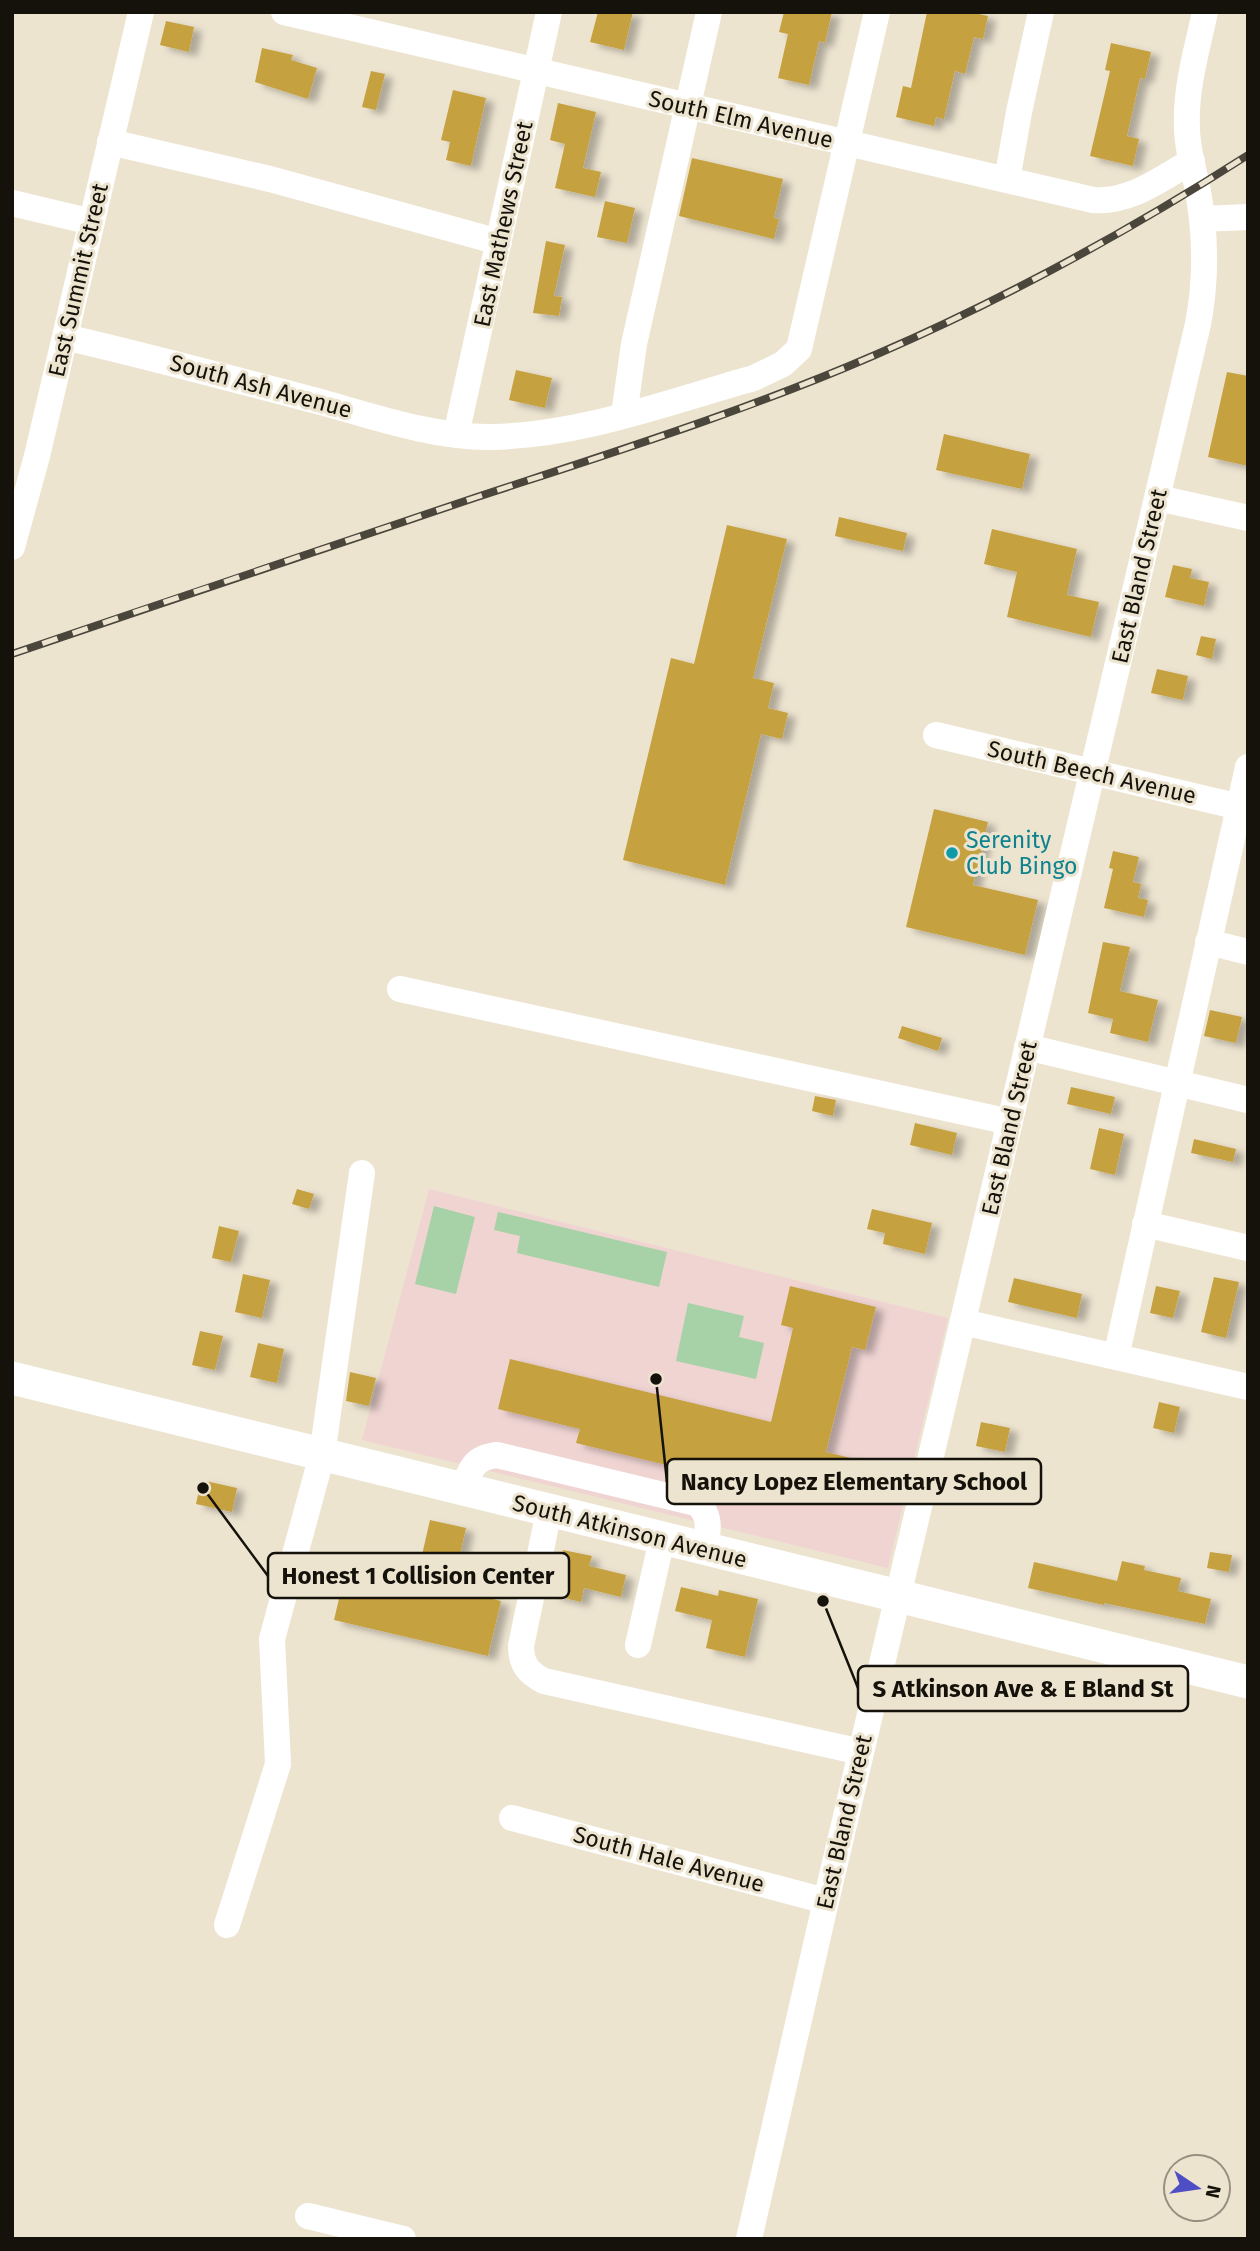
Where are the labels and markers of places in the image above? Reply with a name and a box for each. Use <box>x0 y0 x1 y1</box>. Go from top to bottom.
place label: Serenity Club Bingo <box>966 826 1078 880</box>
marker: Serenity Club Bingo <box>944 845 960 861</box>
callout: Nancy Lopez Elementary School <box>667 1459 1041 1504</box>
callout: Honest 1 Collision Center <box>268 1553 569 1598</box>
callout: S Atkinson Ave & E Bland St <box>858 1666 1188 1711</box>

